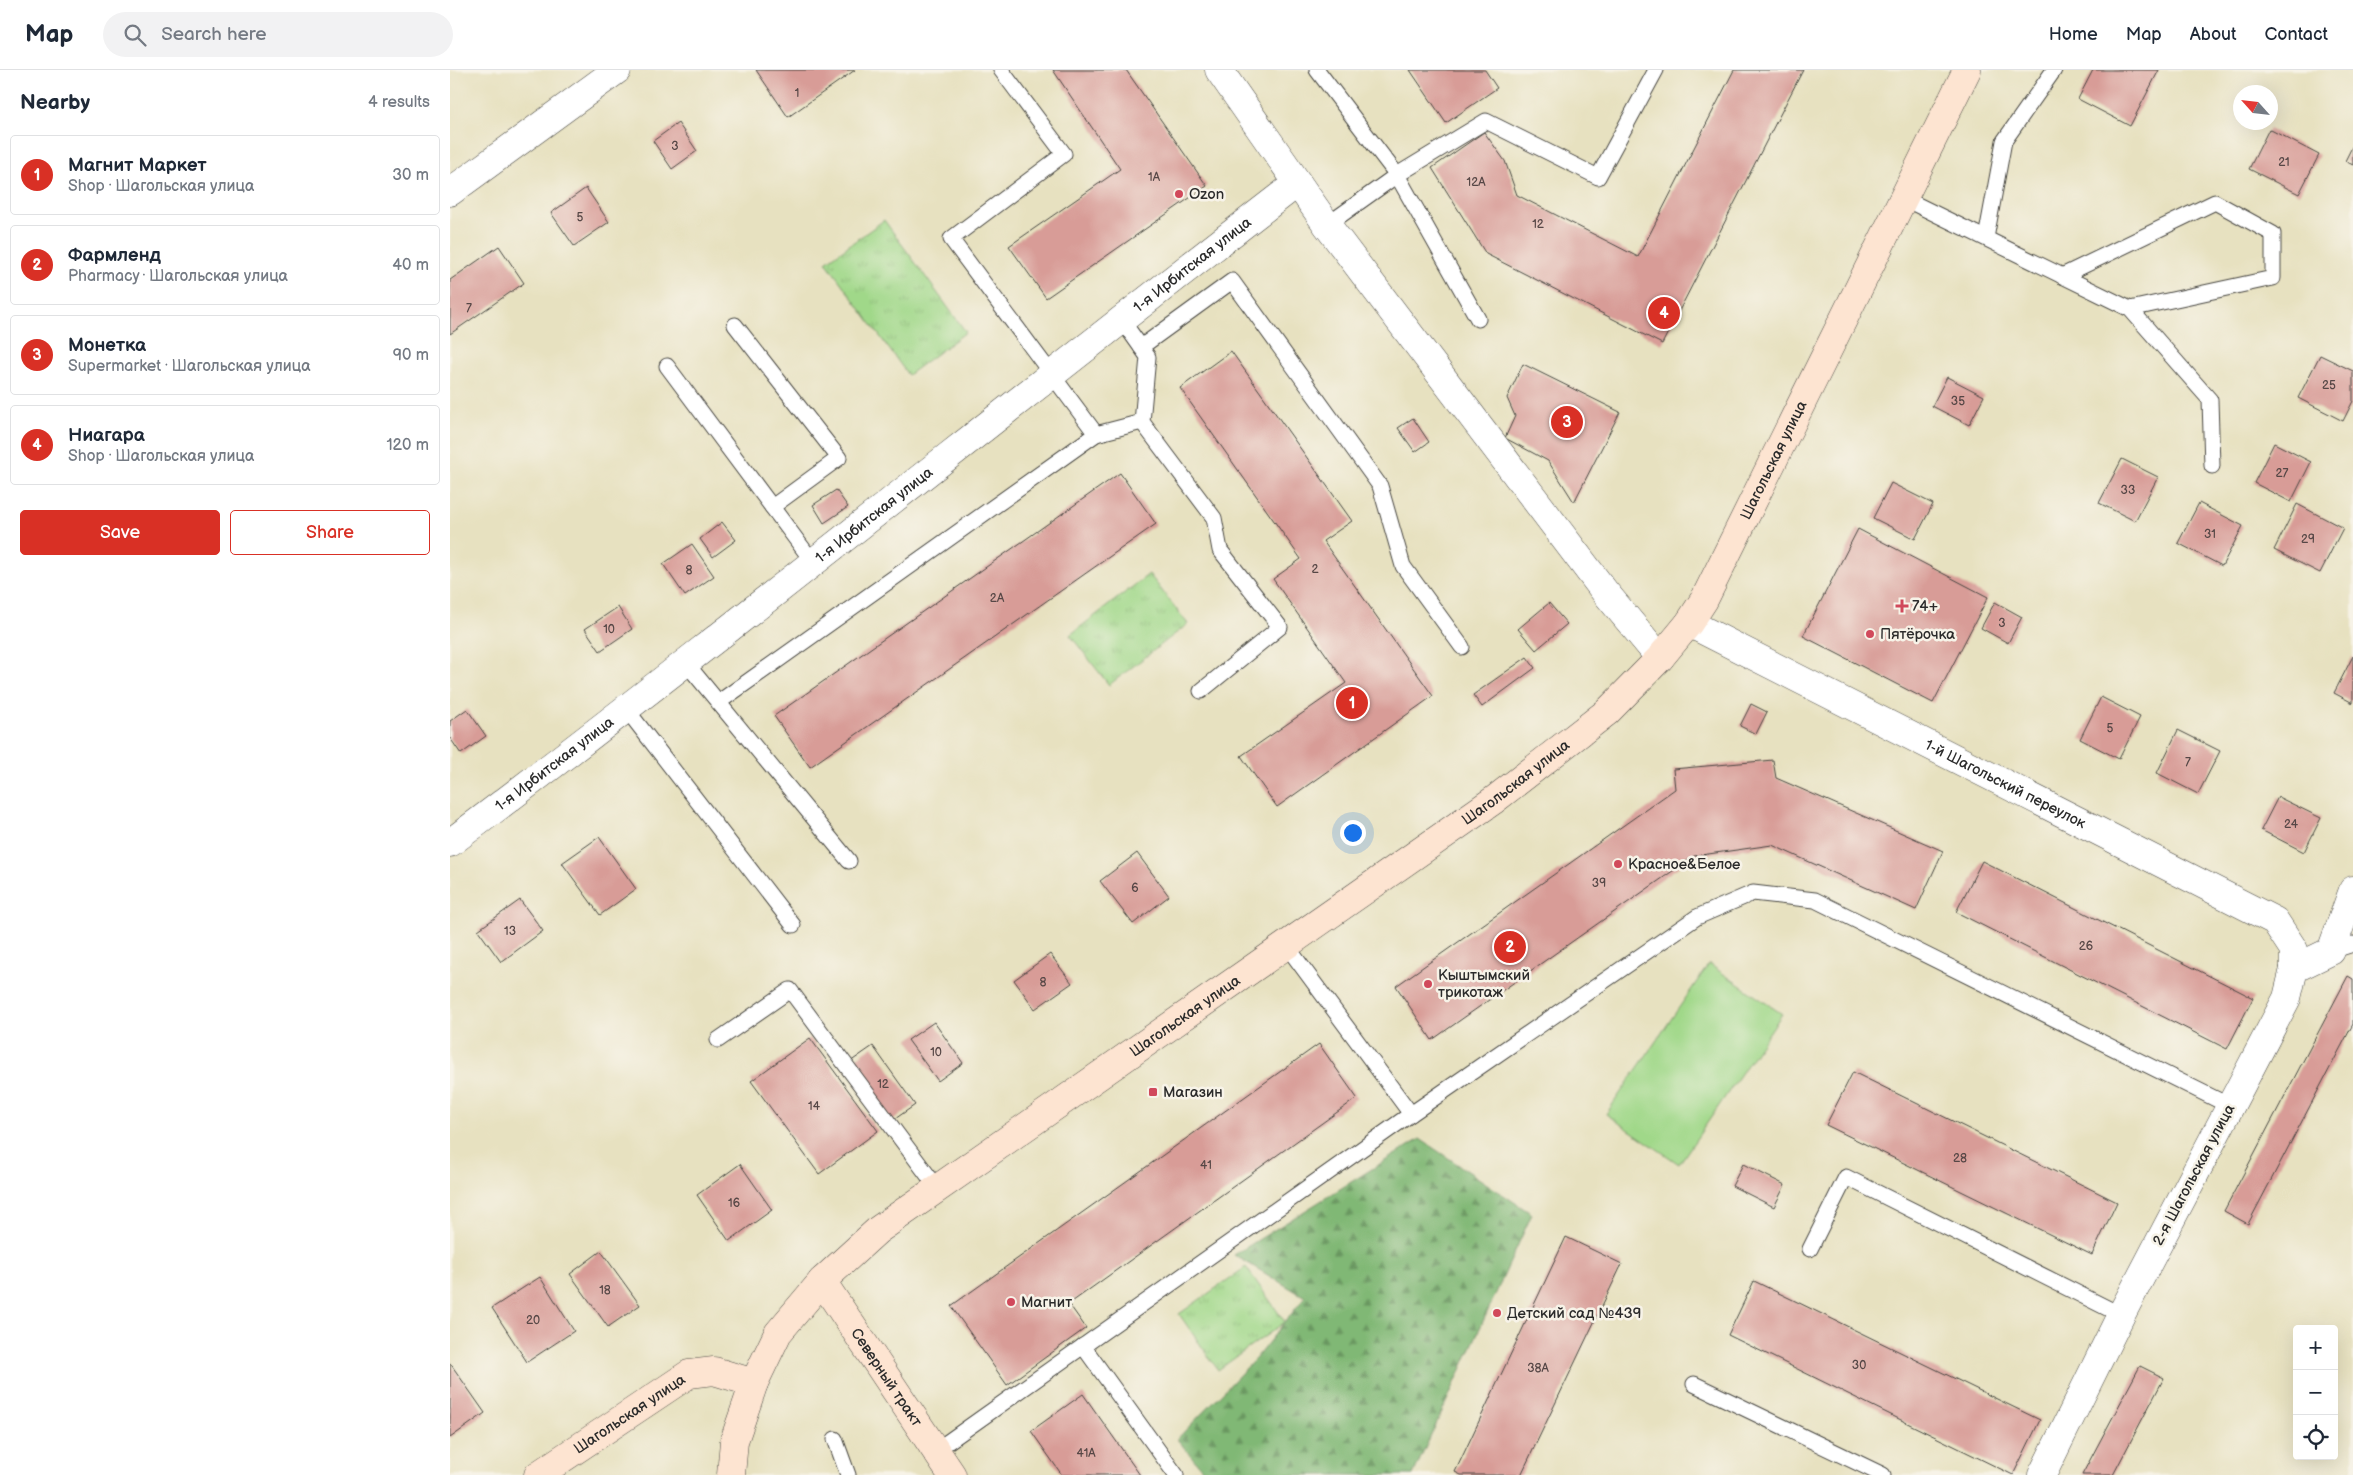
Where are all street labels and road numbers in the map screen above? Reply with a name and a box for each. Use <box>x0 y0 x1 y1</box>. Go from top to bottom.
street label: 1-я Ирбитская улица <box>1129 213 1255 316</box>
street label: Шагольская улица <box>1736 397 1811 523</box>
street label: 1-я Ирбитская улица <box>811 463 937 567</box>
street label: 1-я Ирбитская улица <box>491 712 618 815</box>
street label: Шагольская улица <box>1458 735 1573 829</box>
street label: 1-й Шагольский переулок <box>1922 735 2089 833</box>
street label: Шагольская улица <box>1126 971 1244 1061</box>
street label: 2-я Шагольская улица <box>2149 1101 2239 1249</box>
street label: Северный тракт <box>847 1325 926 1430</box>
street label: Шагольская улица <box>570 1370 689 1458</box>

